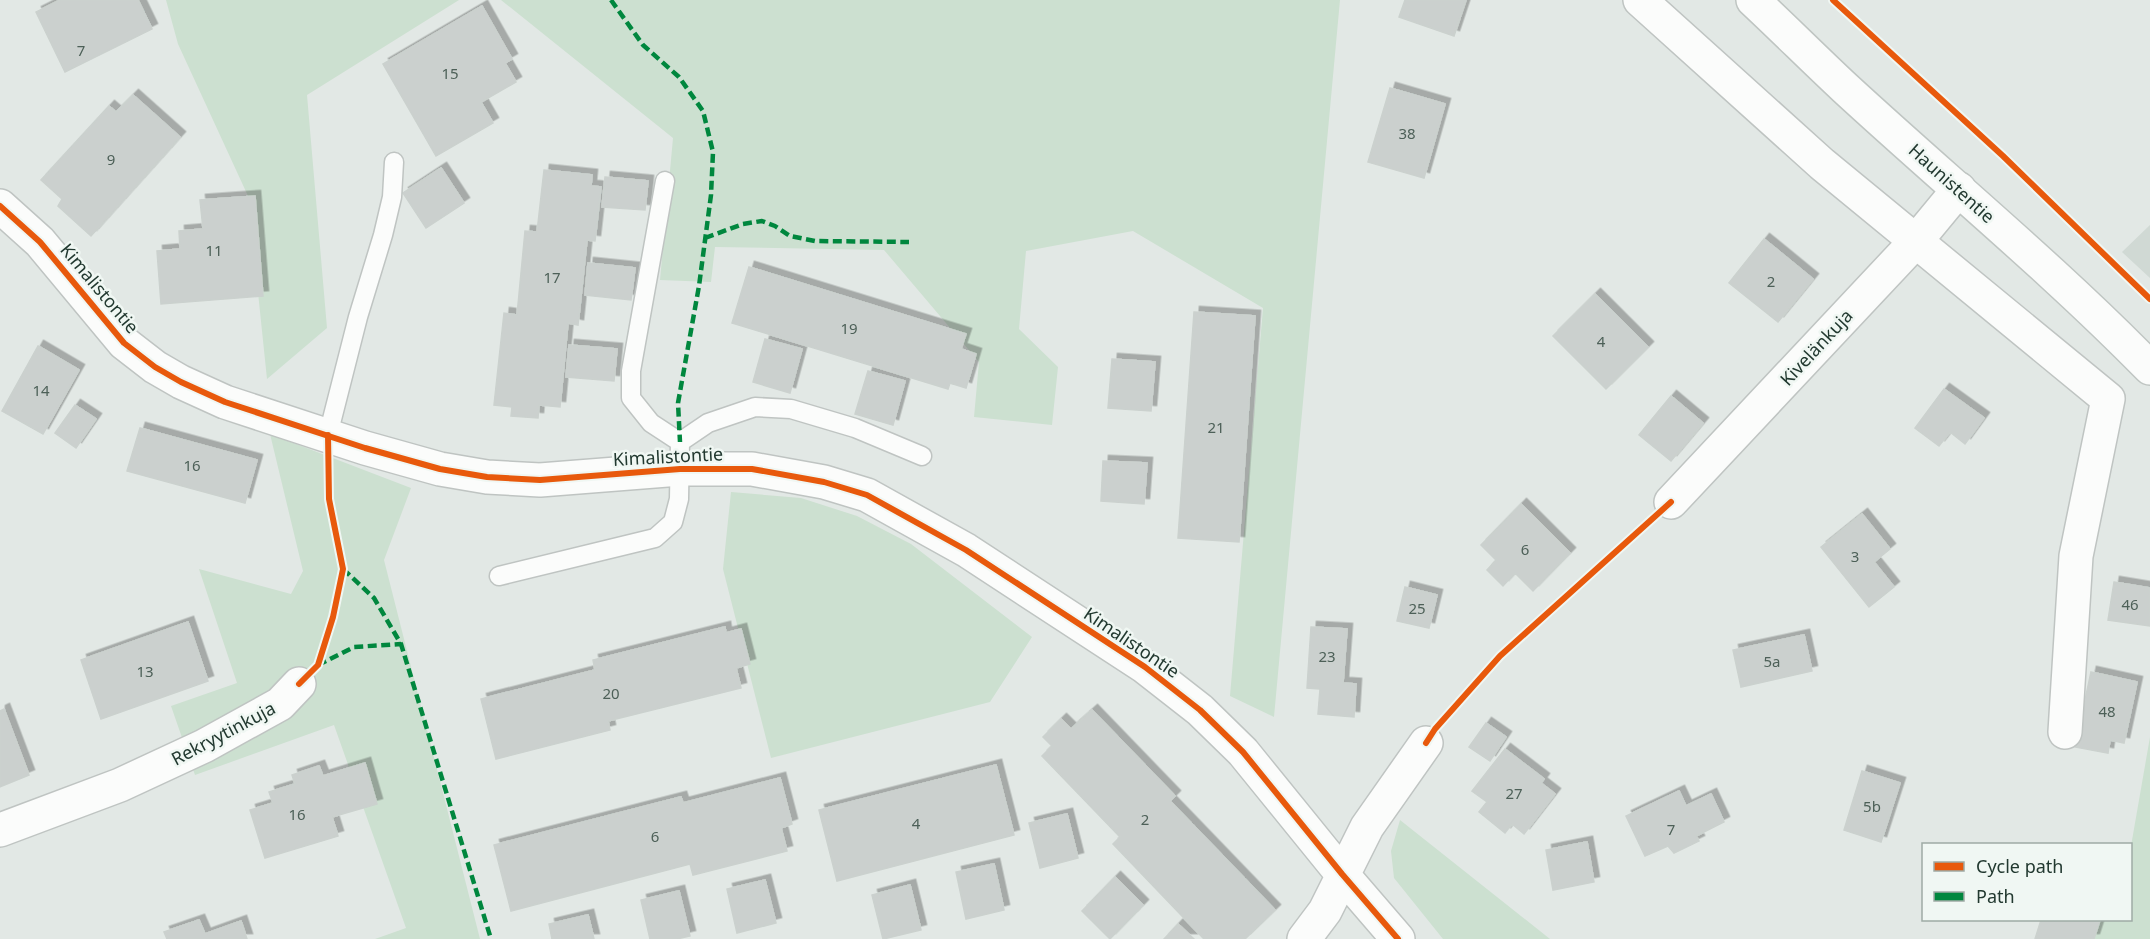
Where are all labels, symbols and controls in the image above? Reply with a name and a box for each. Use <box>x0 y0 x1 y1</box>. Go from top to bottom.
house number: 7 <box>77 40 85 60</box>
house number: 15 <box>441 63 459 83</box>
house number: 38 <box>1398 123 1416 143</box>
street label: Haunistentie <box>1904 138 2000 228</box>
house number: 9 <box>107 149 115 169</box>
street label: Kimalistontie <box>55 238 145 338</box>
house number: 11 <box>205 240 223 260</box>
house number: 17 <box>543 267 561 287</box>
house number: 2 <box>1767 271 1775 291</box>
street label: Kivelänkuja <box>1774 304 1858 390</box>
house number: 19 <box>840 318 858 338</box>
house number: 4 <box>1597 331 1606 351</box>
house number: 14 <box>32 380 50 400</box>
house number: 21 <box>1207 417 1225 437</box>
street label: Kimalistontie <box>612 441 724 471</box>
house number: 16 <box>183 455 201 475</box>
house number: 6 <box>1521 539 1529 559</box>
house number: 3 <box>1851 546 1859 566</box>
house number: 46 <box>2121 594 2139 614</box>
house number: 25 <box>1408 598 1426 618</box>
street label: Kimalistontie <box>1080 601 1184 683</box>
house number: 23 <box>1318 646 1336 666</box>
house number: 5a <box>1764 651 1781 671</box>
house number: 13 <box>136 661 154 681</box>
house number: 20 <box>602 683 620 703</box>
street label: Rekryytinkuja <box>167 696 279 770</box>
house number: 48 <box>2098 701 2116 721</box>
house number: 27 <box>1505 783 1523 803</box>
house number: 5b <box>1863 796 1881 816</box>
house number: 16 <box>288 804 306 824</box>
house number: 2 <box>1141 809 1149 829</box>
house number: 4 <box>912 813 921 833</box>
house number: 7 <box>1667 819 1675 839</box>
house number: 6 <box>651 826 659 846</box>
legend <box>1922 843 2132 921</box>
text: Cycle path <box>1976 854 2063 878</box>
text: Path <box>1976 884 2015 908</box>

